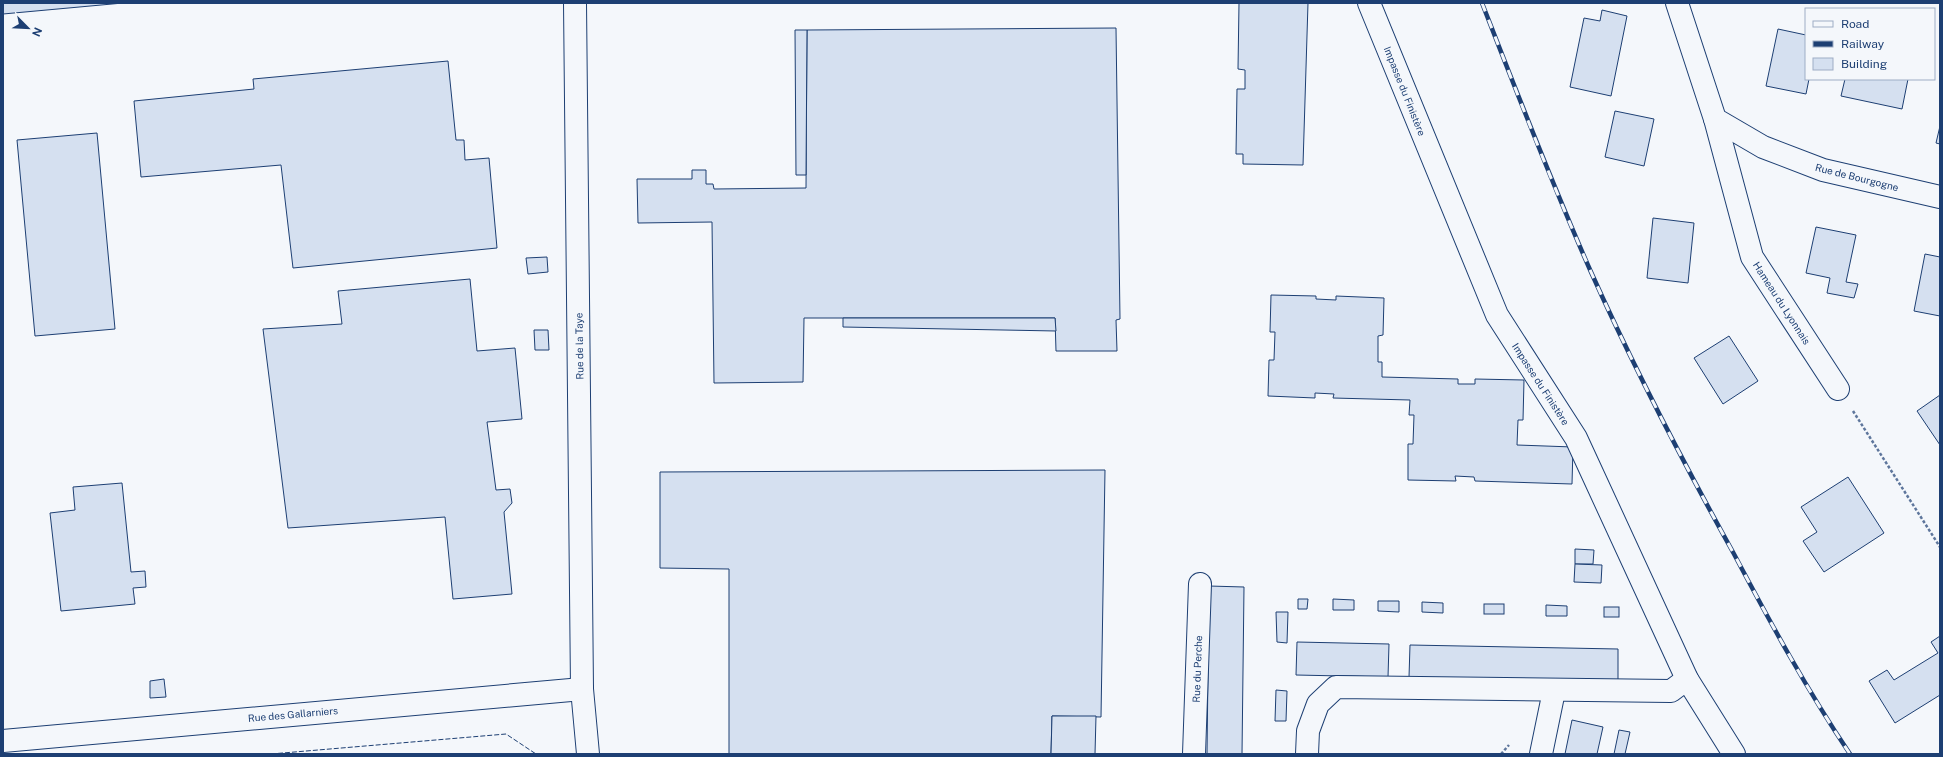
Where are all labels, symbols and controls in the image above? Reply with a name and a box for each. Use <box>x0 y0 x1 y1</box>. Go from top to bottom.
north arrow <box>8 8 48 48</box>
legend <box>1805 8 1935 80</box>
text: Road <box>1841 17 1869 31</box>
text: N <box>30 26 44 38</box>
text: Railway <box>1841 37 1885 51</box>
street label: Impasse du Finistère <box>1382 44 1429 138</box>
text: Building <box>1841 57 1887 71</box>
street label: Rue de Bourgogne <box>1814 161 1900 193</box>
street label: Hameau du Lyonnais <box>1751 259 1813 347</box>
street label: Rue de la Taye <box>572 312 586 380</box>
street label: Impasse du Finistère <box>1510 341 1572 428</box>
street label: Rue du Perche <box>1190 635 1204 703</box>
street label: Rue des Gallarniers <box>247 704 339 724</box>

